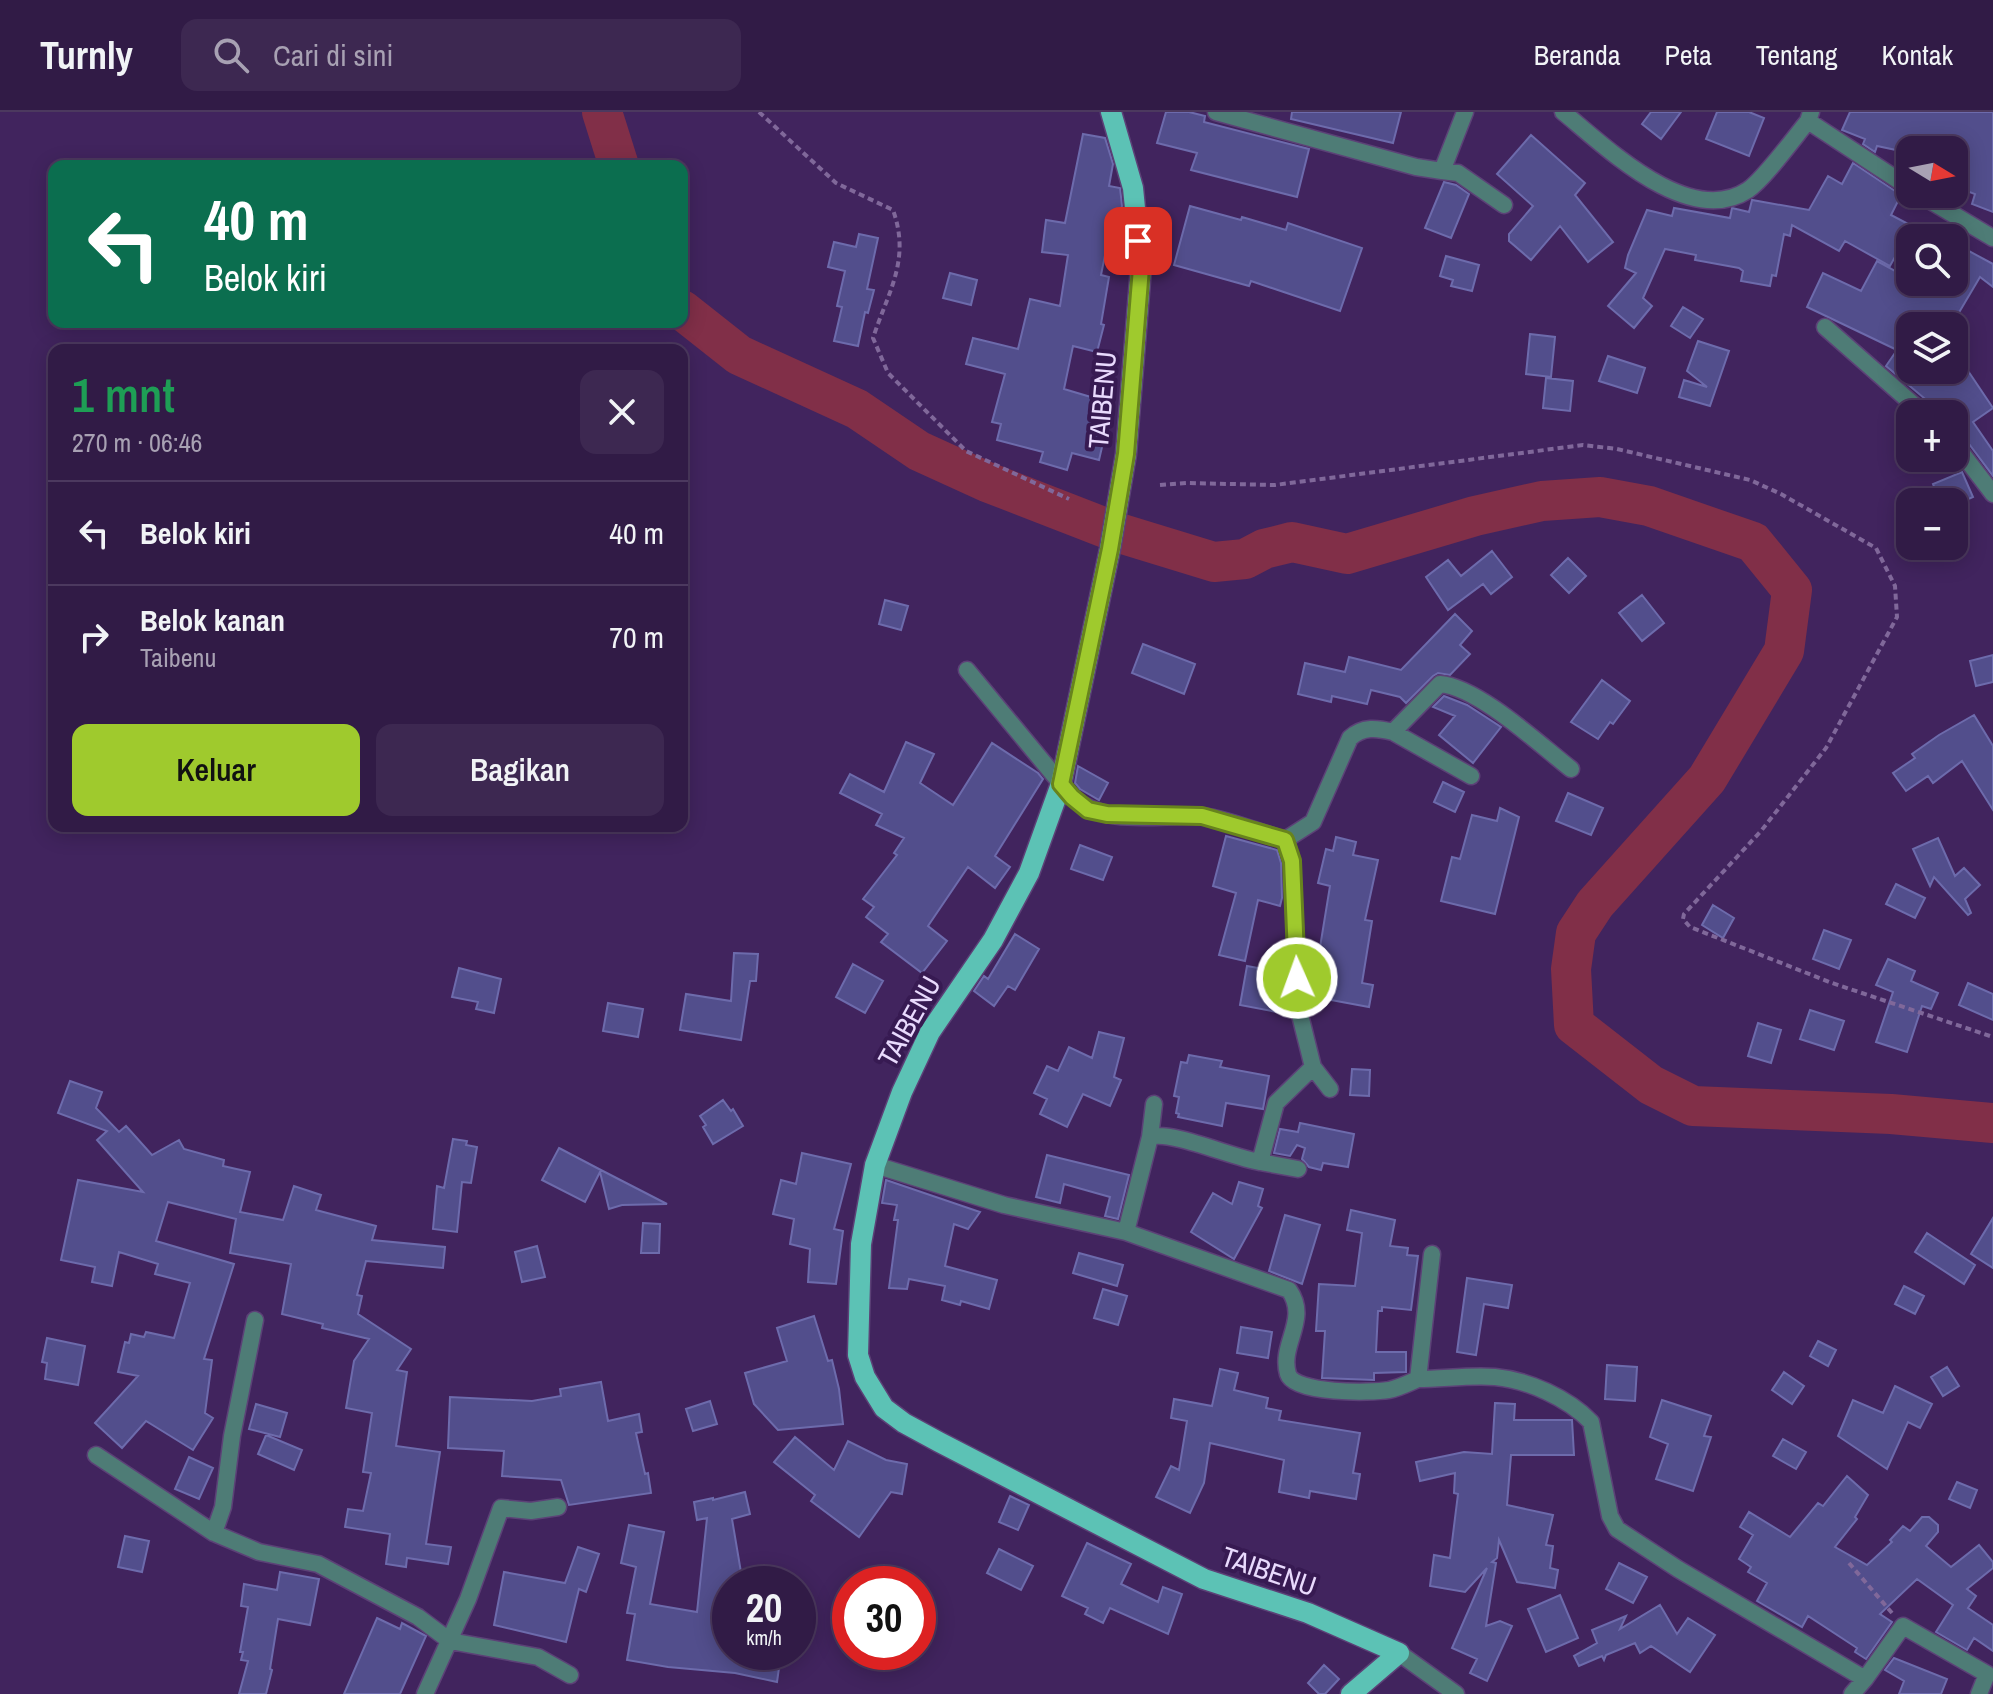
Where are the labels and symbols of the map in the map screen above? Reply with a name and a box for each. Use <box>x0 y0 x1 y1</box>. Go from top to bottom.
north arrow <box>1896 136 1968 208</box>
pin <box>1104 207 1172 275</box>
street label: TAIBENU <box>1079 350 1125 450</box>
position arrow <box>1255 936 1339 1020</box>
street label: TAIBENU <box>869 969 949 1073</box>
street label: TAIBENU <box>1217 1537 1321 1605</box>
speed limit sign: 30 <box>832 1566 936 1670</box>

